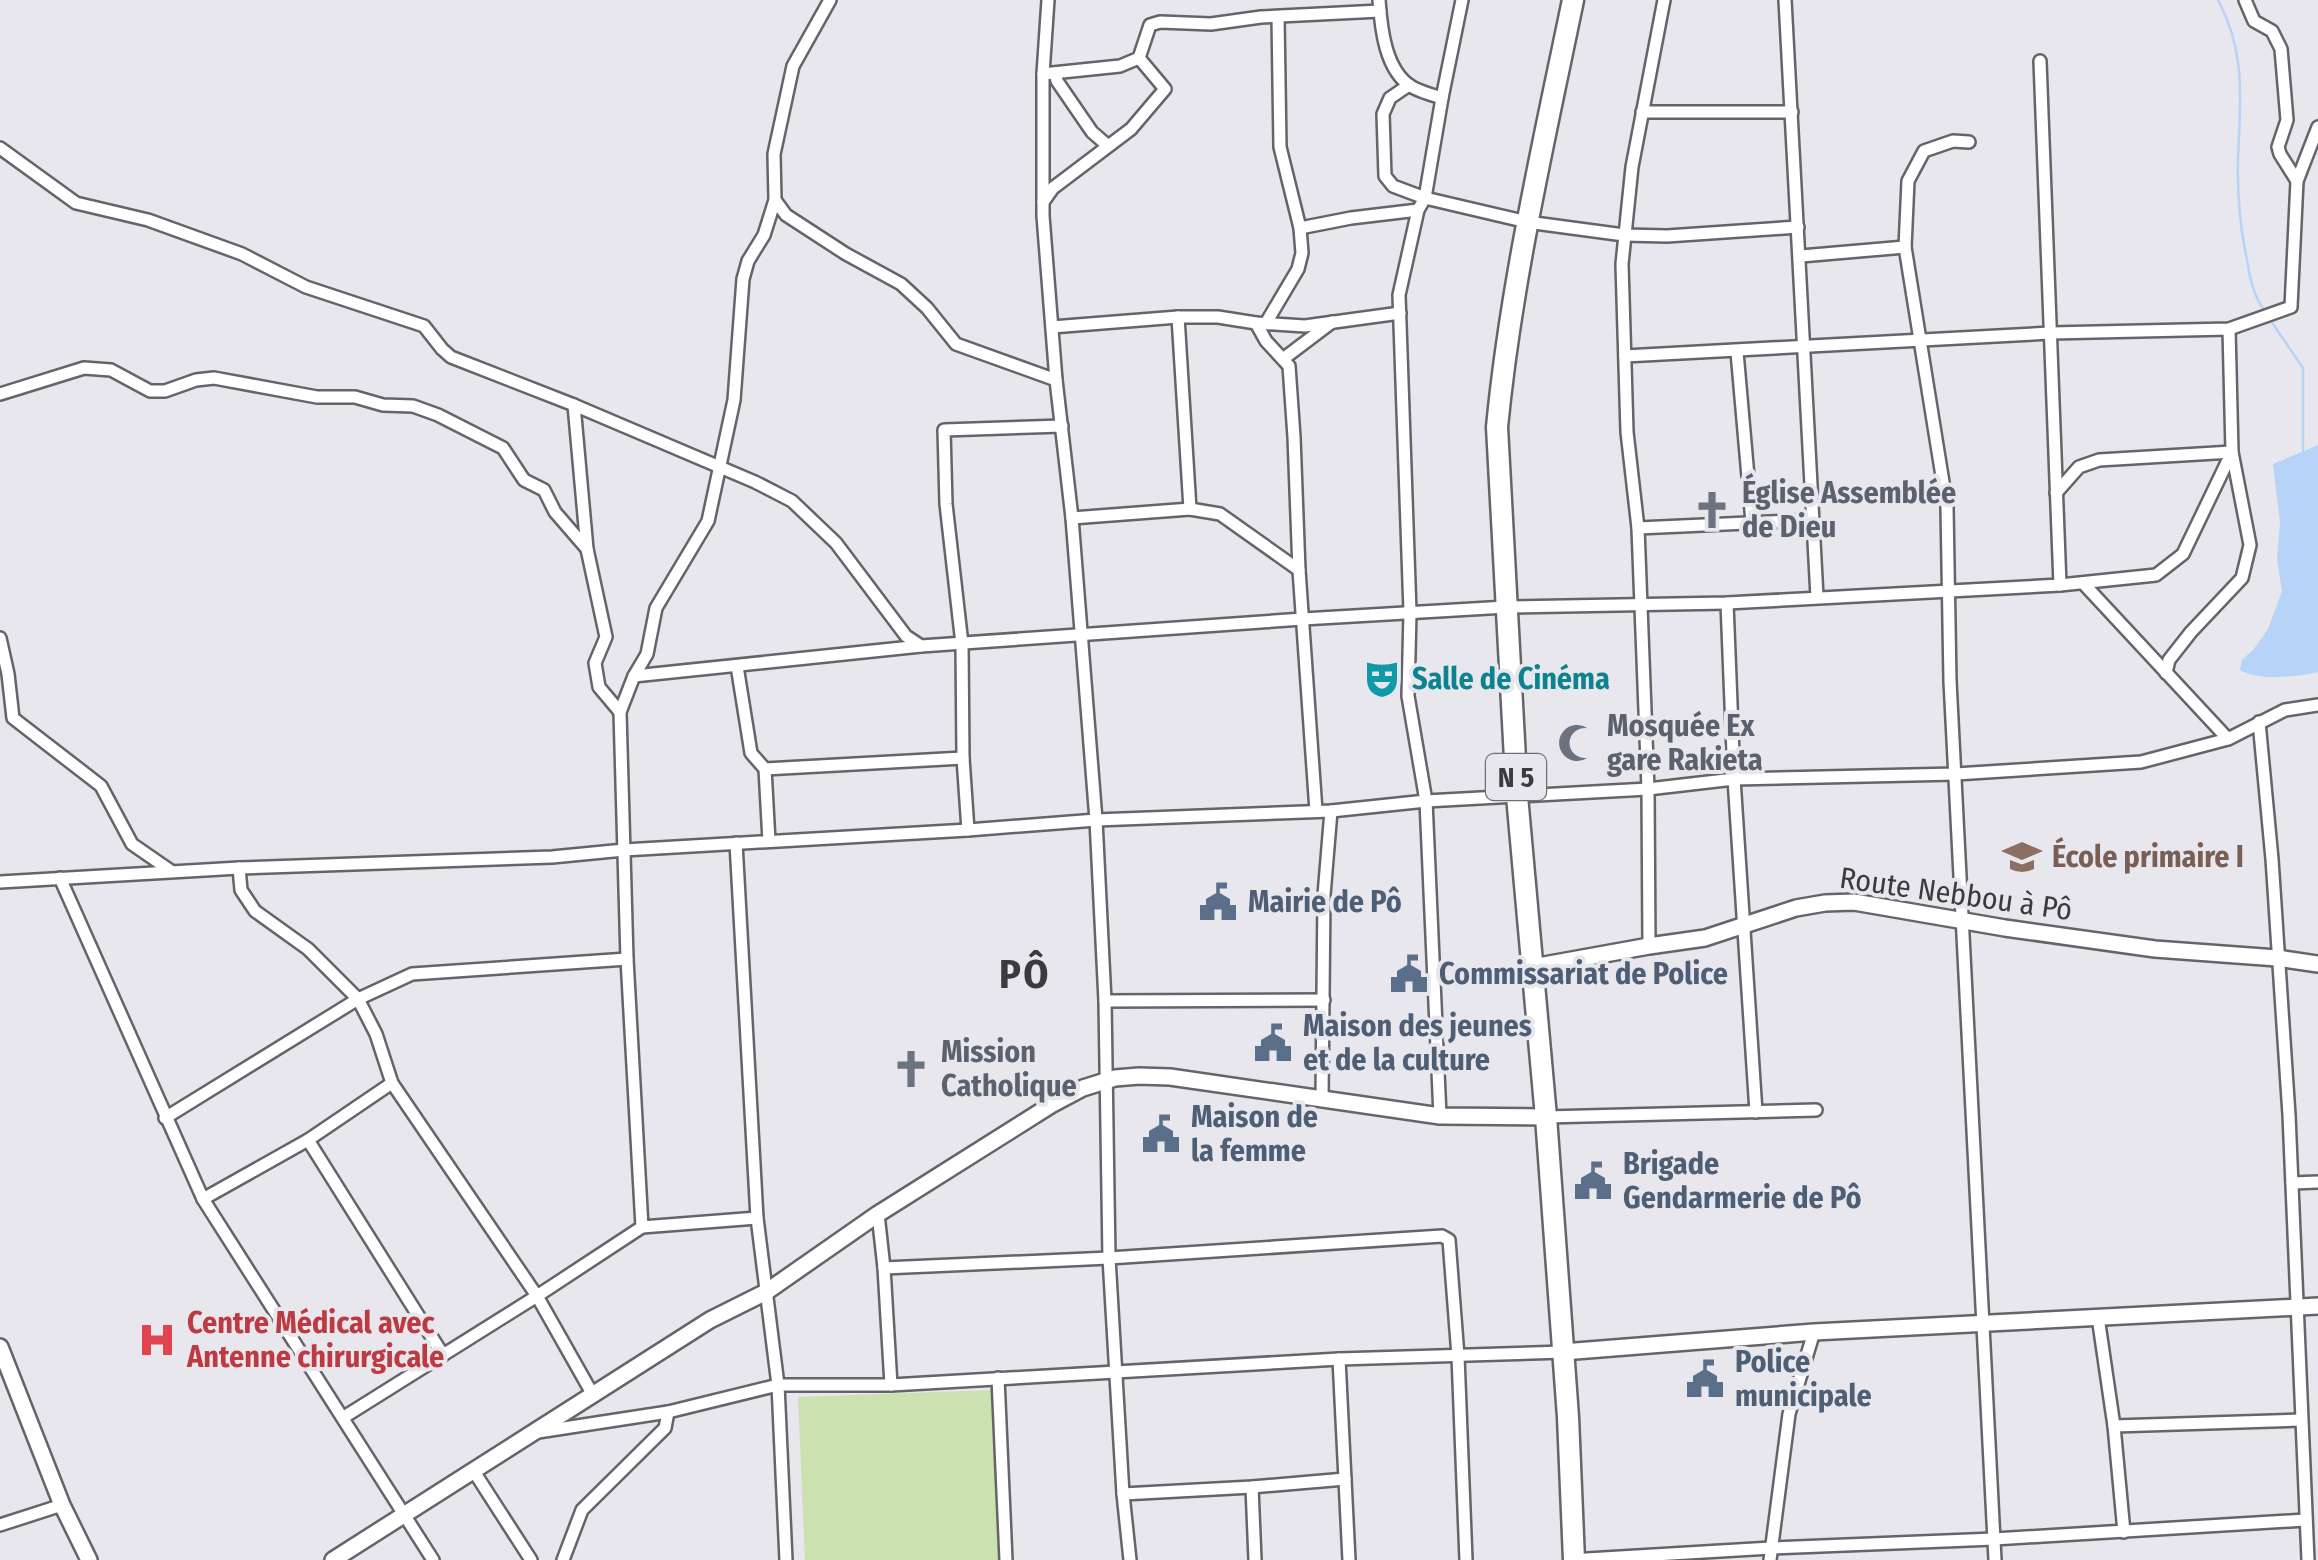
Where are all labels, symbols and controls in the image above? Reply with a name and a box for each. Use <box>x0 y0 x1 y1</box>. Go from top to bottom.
place label: Église Assemblée de Dieu <box>1742 473 1956 545</box>
church icon: Église Assemblée de Dieu <box>1691 489 1733 531</box>
theatre icon: Salle de Cinéma <box>1361 658 1403 700</box>
place label: Salle de Cinéma <box>1412 661 1610 697</box>
place label: Mosquée Ex gare Rakieta <box>1607 708 1763 778</box>
mosque icon: Mosquée Ex gare Rakieta <box>1556 722 1598 764</box>
road number: N 5 <box>1486 754 1546 800</box>
school or university icon: École primaire I <box>2001 836 2043 878</box>
place label: École primaire I <box>2052 837 2244 875</box>
street label: Route Nebbou à Pô <box>1837 860 2075 928</box>
public building icon: Mairie de Pô <box>1197 881 1239 923</box>
place label: Mairie de Pô <box>1248 884 1402 920</box>
district label: PÔ <box>999 950 1051 999</box>
public building icon: Commissariat de Police <box>1388 953 1430 995</box>
place label: Commissariat de Police <box>1439 956 1728 992</box>
place label: Maison des jeunes et de la culture <box>1303 1008 1532 1078</box>
public building icon: Maison des jeunes et de la culture <box>1252 1022 1294 1064</box>
place label: Mission Catholique <box>941 1034 1077 1104</box>
church icon: Mission Catholique <box>890 1048 932 1090</box>
place label: Maison de la femme <box>1191 1099 1318 1169</box>
public building icon: Maison de la femme <box>1140 1113 1182 1155</box>
place label: Brigade Gendarmerie de Pô <box>1623 1146 1861 1216</box>
public building icon: Brigade Gendarmerie de Pô <box>1572 1160 1614 1202</box>
place label: Centre Médical avec Antenne chirurgicale <box>186 1305 444 1375</box>
hospital icon: Centre Médical avec Antenne chirurgicale <box>136 1319 178 1361</box>
place label: Police municipale <box>1735 1344 1872 1414</box>
public building icon: Police municipale <box>1684 1358 1726 1400</box>

